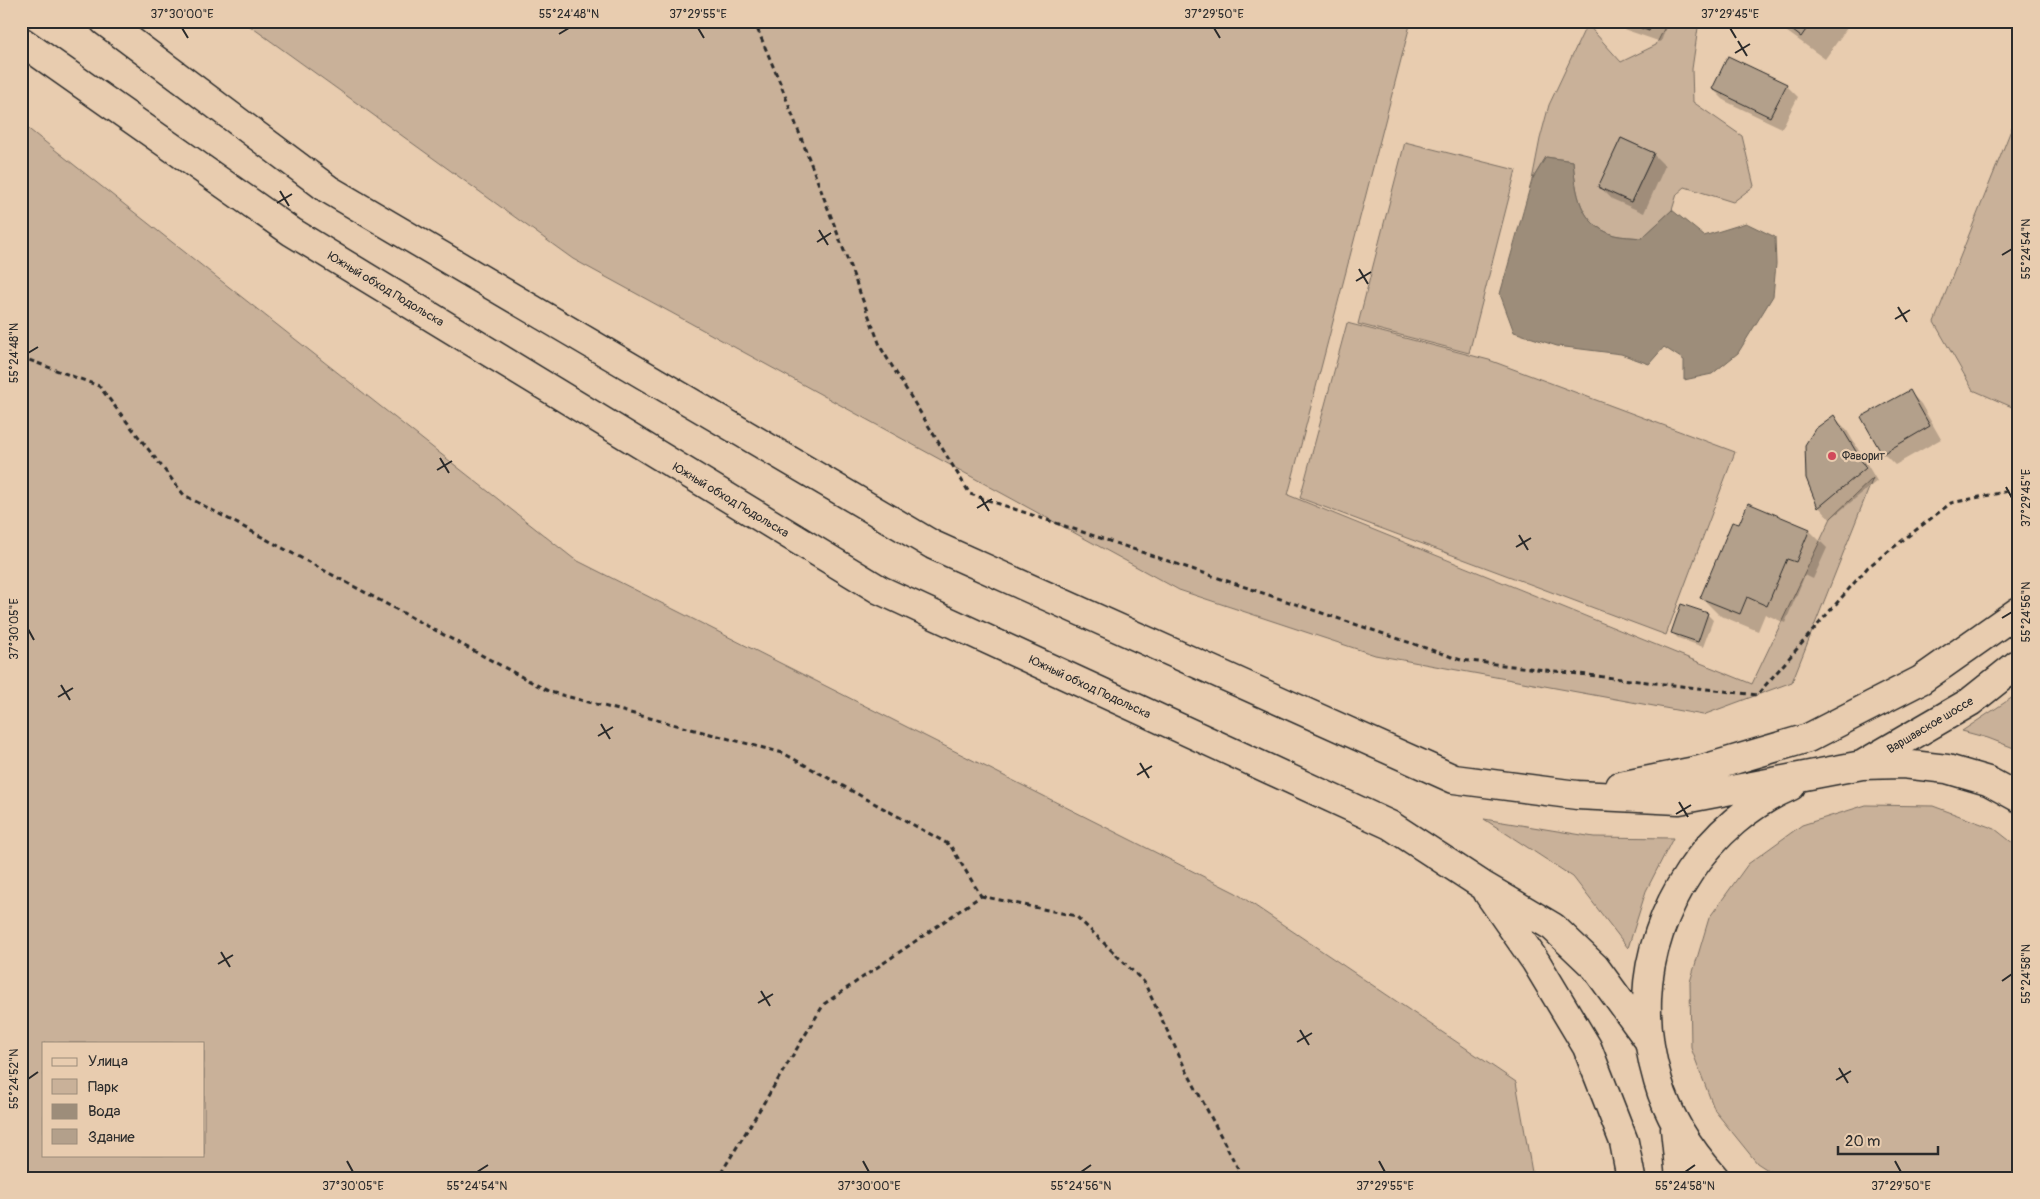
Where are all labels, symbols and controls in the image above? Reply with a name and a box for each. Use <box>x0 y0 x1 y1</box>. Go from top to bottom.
text: 37°30'00"E <box>150 7 214 22</box>
text: 55°24'48"N <box>539 7 599 22</box>
text: 37°29'55"E <box>669 7 727 22</box>
text: 37°29'50"E <box>1184 7 1244 22</box>
text: 37°29'45"E <box>1701 7 1759 22</box>
text: 55°24'54"N <box>2019 219 2034 279</box>
street label: Южный обход Подольска <box>325 249 447 330</box>
text: 55°24'48"N <box>7 323 22 383</box>
place label: Фаворит <box>1842 449 1885 464</box>
marker: Фаворит <box>1826 450 1838 462</box>
street label: Южный обход Подольска <box>670 460 792 541</box>
text: 37°29'45"E <box>2019 469 2034 527</box>
text: 55°24'56"N <box>2019 582 2034 642</box>
text: 37°30'05"E <box>7 598 22 660</box>
street label: Южный обход Подольска <box>1027 653 1153 722</box>
street label: Варшавское шоссе <box>1884 694 1976 757</box>
text: 55°24'58"N <box>2019 944 2034 1004</box>
legend <box>42 1042 205 1156</box>
text: 55°24'52"N <box>7 1049 22 1109</box>
text: Улица <box>88 1052 128 1071</box>
text: Парк <box>88 1078 119 1097</box>
text: Вода <box>88 1102 121 1121</box>
scale bar <box>1838 1124 1938 1156</box>
text: Здание <box>88 1128 135 1147</box>
text: 20 m <box>1845 1132 1880 1151</box>
text: 37°30'05"E <box>322 1179 384 1194</box>
text: 55°24'54"N <box>447 1179 507 1194</box>
text: 37°30'00"E <box>837 1179 901 1194</box>
text: 55°24'56"N <box>1051 1179 1111 1194</box>
text: 37°29'55"E <box>1356 1179 1414 1194</box>
text: 55°24'58"N <box>1655 1179 1715 1194</box>
text: 37°29'50"E <box>1871 1179 1931 1194</box>

